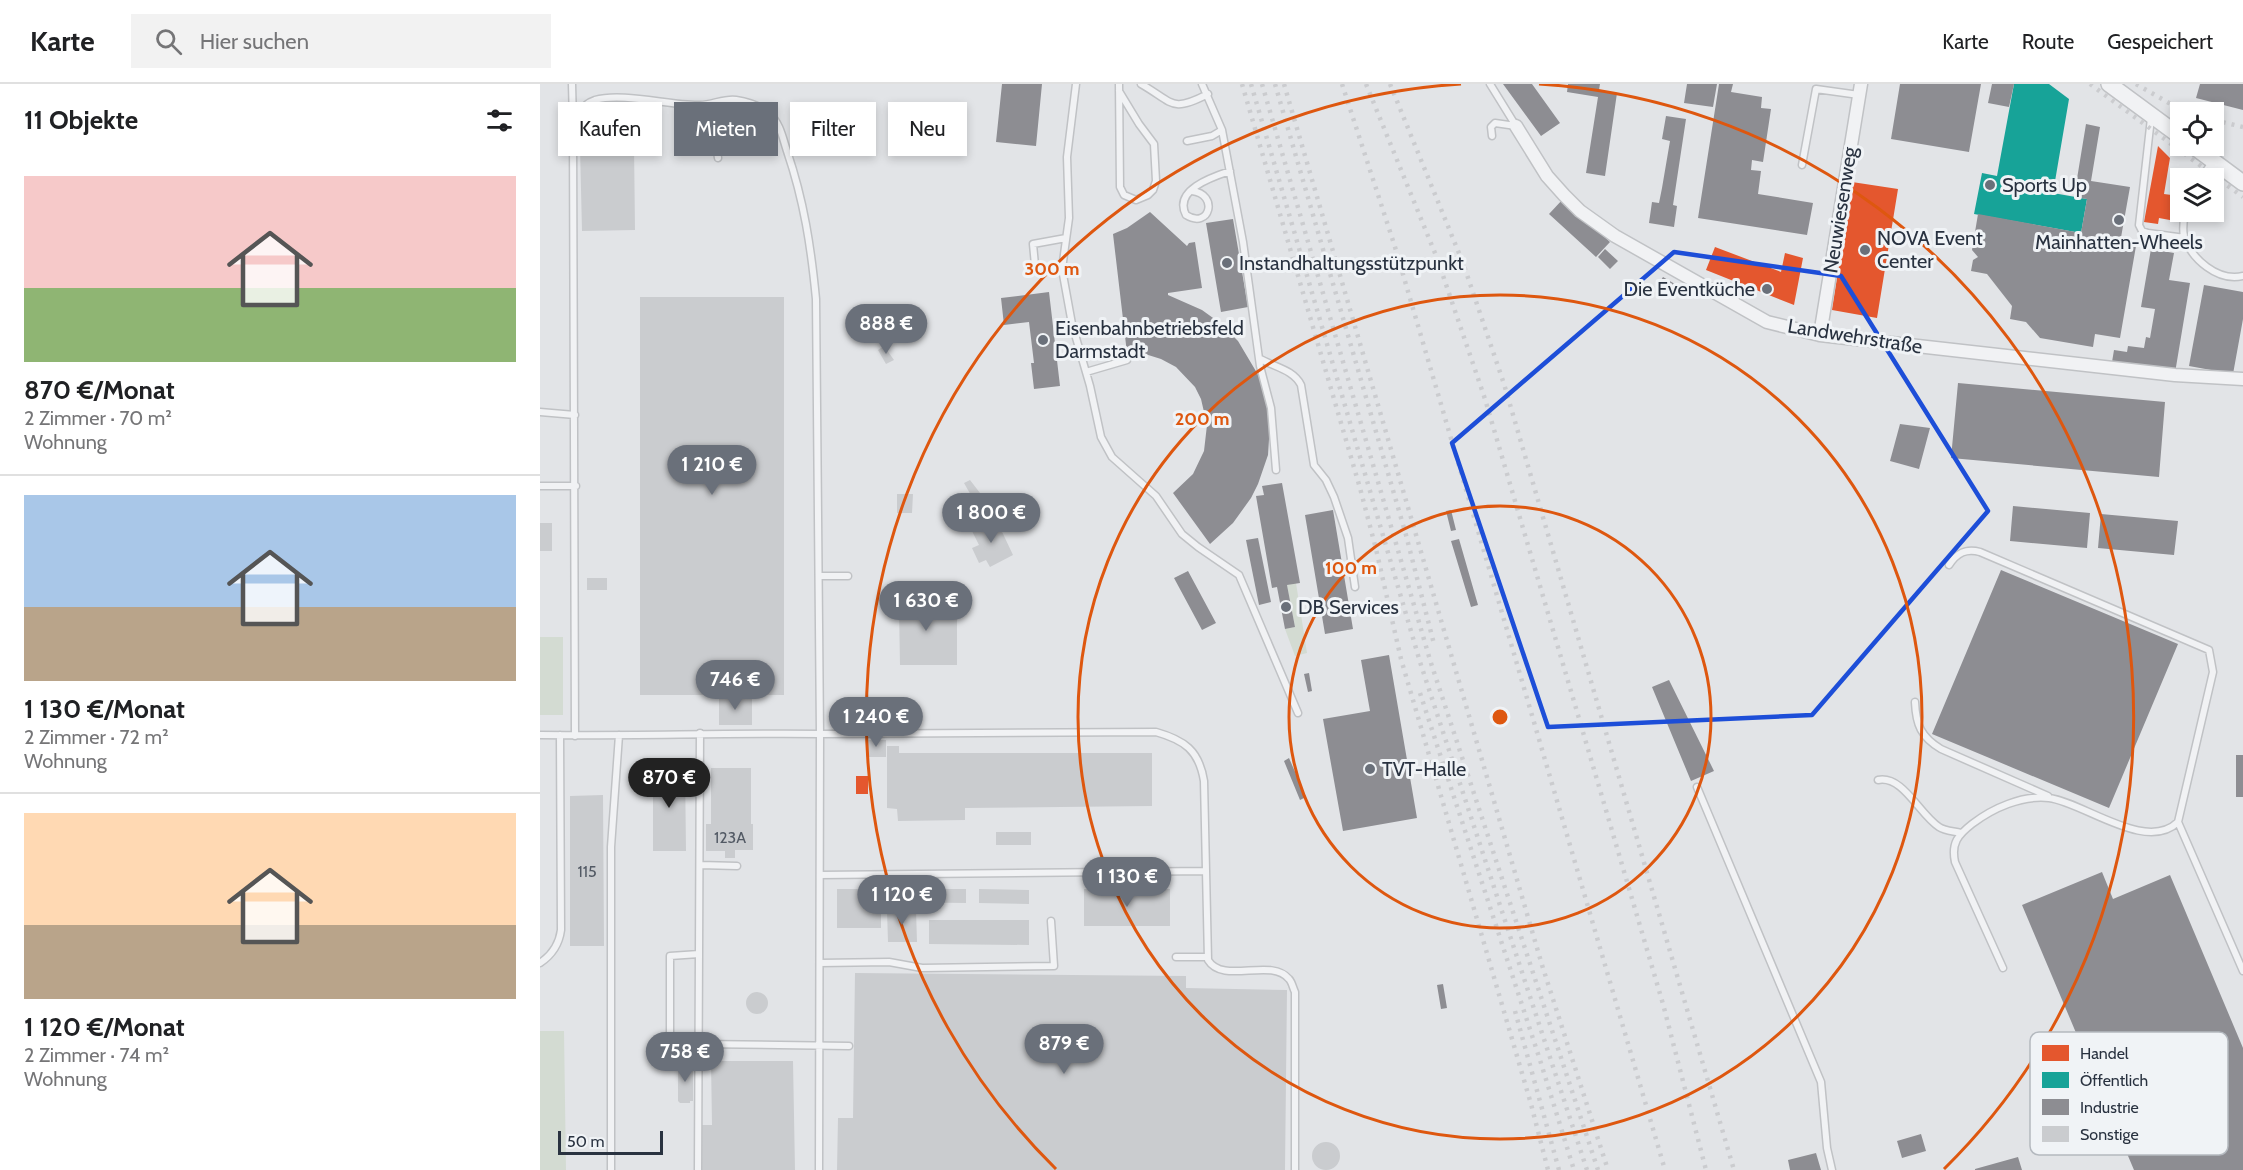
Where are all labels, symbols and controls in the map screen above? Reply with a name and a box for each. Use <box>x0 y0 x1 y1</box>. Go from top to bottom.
search box <box>131 14 551 68</box>
text: Karte <box>30 24 95 58</box>
icon: search <box>152 25 185 58</box>
text: Hier suchen <box>200 28 309 55</box>
text: Karte <box>1942 29 1989 54</box>
text: Route <box>2022 29 2074 54</box>
text: Gespeichert <box>2107 29 2213 54</box>
chip: Kaufen <box>558 102 662 156</box>
chip: Mieten <box>674 102 778 156</box>
chip: Filter <box>790 102 876 156</box>
chip: Neu <box>888 102 967 156</box>
map controls <box>2170 102 2224 222</box>
button: locate <box>2170 102 2224 156</box>
text: 11 Objekte <box>24 104 138 136</box>
icon: filters <box>483 104 516 137</box>
street label: Neuwiesenweg <box>1818 144 1862 275</box>
button: layers <box>2170 168 2224 222</box>
place label: Sports Up <box>2002 173 2087 197</box>
marker: Sports Up <box>1983 178 1997 192</box>
marker: Mainhatten-Wheels <box>2112 213 2126 227</box>
icon: home <box>216 215 324 323</box>
place label: NOVA Event Center <box>1877 226 1983 273</box>
place label: Mainhatten-Wheels <box>2035 230 2203 254</box>
marker: NOVA Event Center <box>1858 243 1872 257</box>
place label: Instandhaltungsstützpunkt <box>1239 251 1464 275</box>
marker: Instandhaltungsstützpunkt <box>1220 256 1234 270</box>
text: 300 m <box>1025 258 1079 280</box>
place label: Die Eventküche <box>1624 277 1755 301</box>
marker: Die Eventküche <box>1760 282 1774 296</box>
pin: 888 € <box>844 304 928 355</box>
text: 888 € <box>859 311 913 335</box>
street label: Landwehrstraße <box>1786 313 1924 359</box>
place label: Eisenbahnbetriebsfeld Darmstadt <box>1055 316 1244 363</box>
marker: Eisenbahnbetriebsfeld Darmstadt <box>1036 333 1050 347</box>
text: 870 €/Monat <box>24 374 175 406</box>
text: 2 Zimmer · 70 m² <box>24 406 172 430</box>
text: 200 m <box>1175 408 1229 430</box>
text: Wohnung <box>24 430 107 454</box>
pin: 1 210 € <box>657 445 767 496</box>
text: 1 210 € <box>681 452 743 476</box>
pin: 1 800 € <box>936 493 1046 544</box>
text: 1 800 € <box>956 500 1026 524</box>
icon: home <box>216 534 324 642</box>
text: 100 m <box>1325 557 1377 579</box>
pin: 1 630 € <box>871 581 981 632</box>
text: 1 630 € <box>893 588 959 612</box>
place label: DB Services <box>1298 595 1399 619</box>
marker: DB Services <box>1279 600 1293 614</box>
pin: 746 € <box>693 660 777 711</box>
text: 746 € <box>710 667 760 691</box>
text: 1 130 €/Monat <box>24 693 185 725</box>
pin: 1 240 € <box>821 697 931 748</box>
text: 1 240 € <box>843 704 909 728</box>
centre of rings <box>1490 707 1510 727</box>
text: 2 Zimmer · 72 m² <box>24 725 169 749</box>
text: Wohnung <box>24 749 107 773</box>
place label: TVT-Halle <box>1382 757 1466 781</box>
pin: 870 € <box>627 758 711 809</box>
marker: TVT-Halle <box>1363 762 1377 776</box>
text: 870 € <box>642 765 696 789</box>
house number: 123A <box>714 828 746 847</box>
icon: home <box>216 852 324 960</box>
pin: 1 130 € <box>1072 857 1182 908</box>
house number: 115 <box>577 862 597 881</box>
text: 1 130 € <box>1096 864 1158 888</box>
pin: 1 120 € <box>847 875 957 926</box>
text: 1 120 € <box>871 882 933 906</box>
text: 1 120 €/Monat <box>24 1011 185 1043</box>
pin: 879 € <box>1022 1024 1106 1075</box>
text: 879 € <box>1039 1031 1089 1055</box>
pin: 758 € <box>643 1032 727 1083</box>
legend <box>2030 1032 2228 1155</box>
text: 758 € <box>660 1039 710 1063</box>
text: 2 Zimmer · 74 m² <box>24 1043 169 1067</box>
text: Handel <box>2080 1044 2129 1063</box>
text: Wohnung <box>24 1067 107 1091</box>
text: Öffentlich <box>2080 1071 2148 1090</box>
text: Industrie <box>2080 1098 2139 1117</box>
text: Sonstige <box>2080 1125 2139 1144</box>
scale bar <box>558 1128 663 1156</box>
text: 50 m <box>567 1132 604 1151</box>

